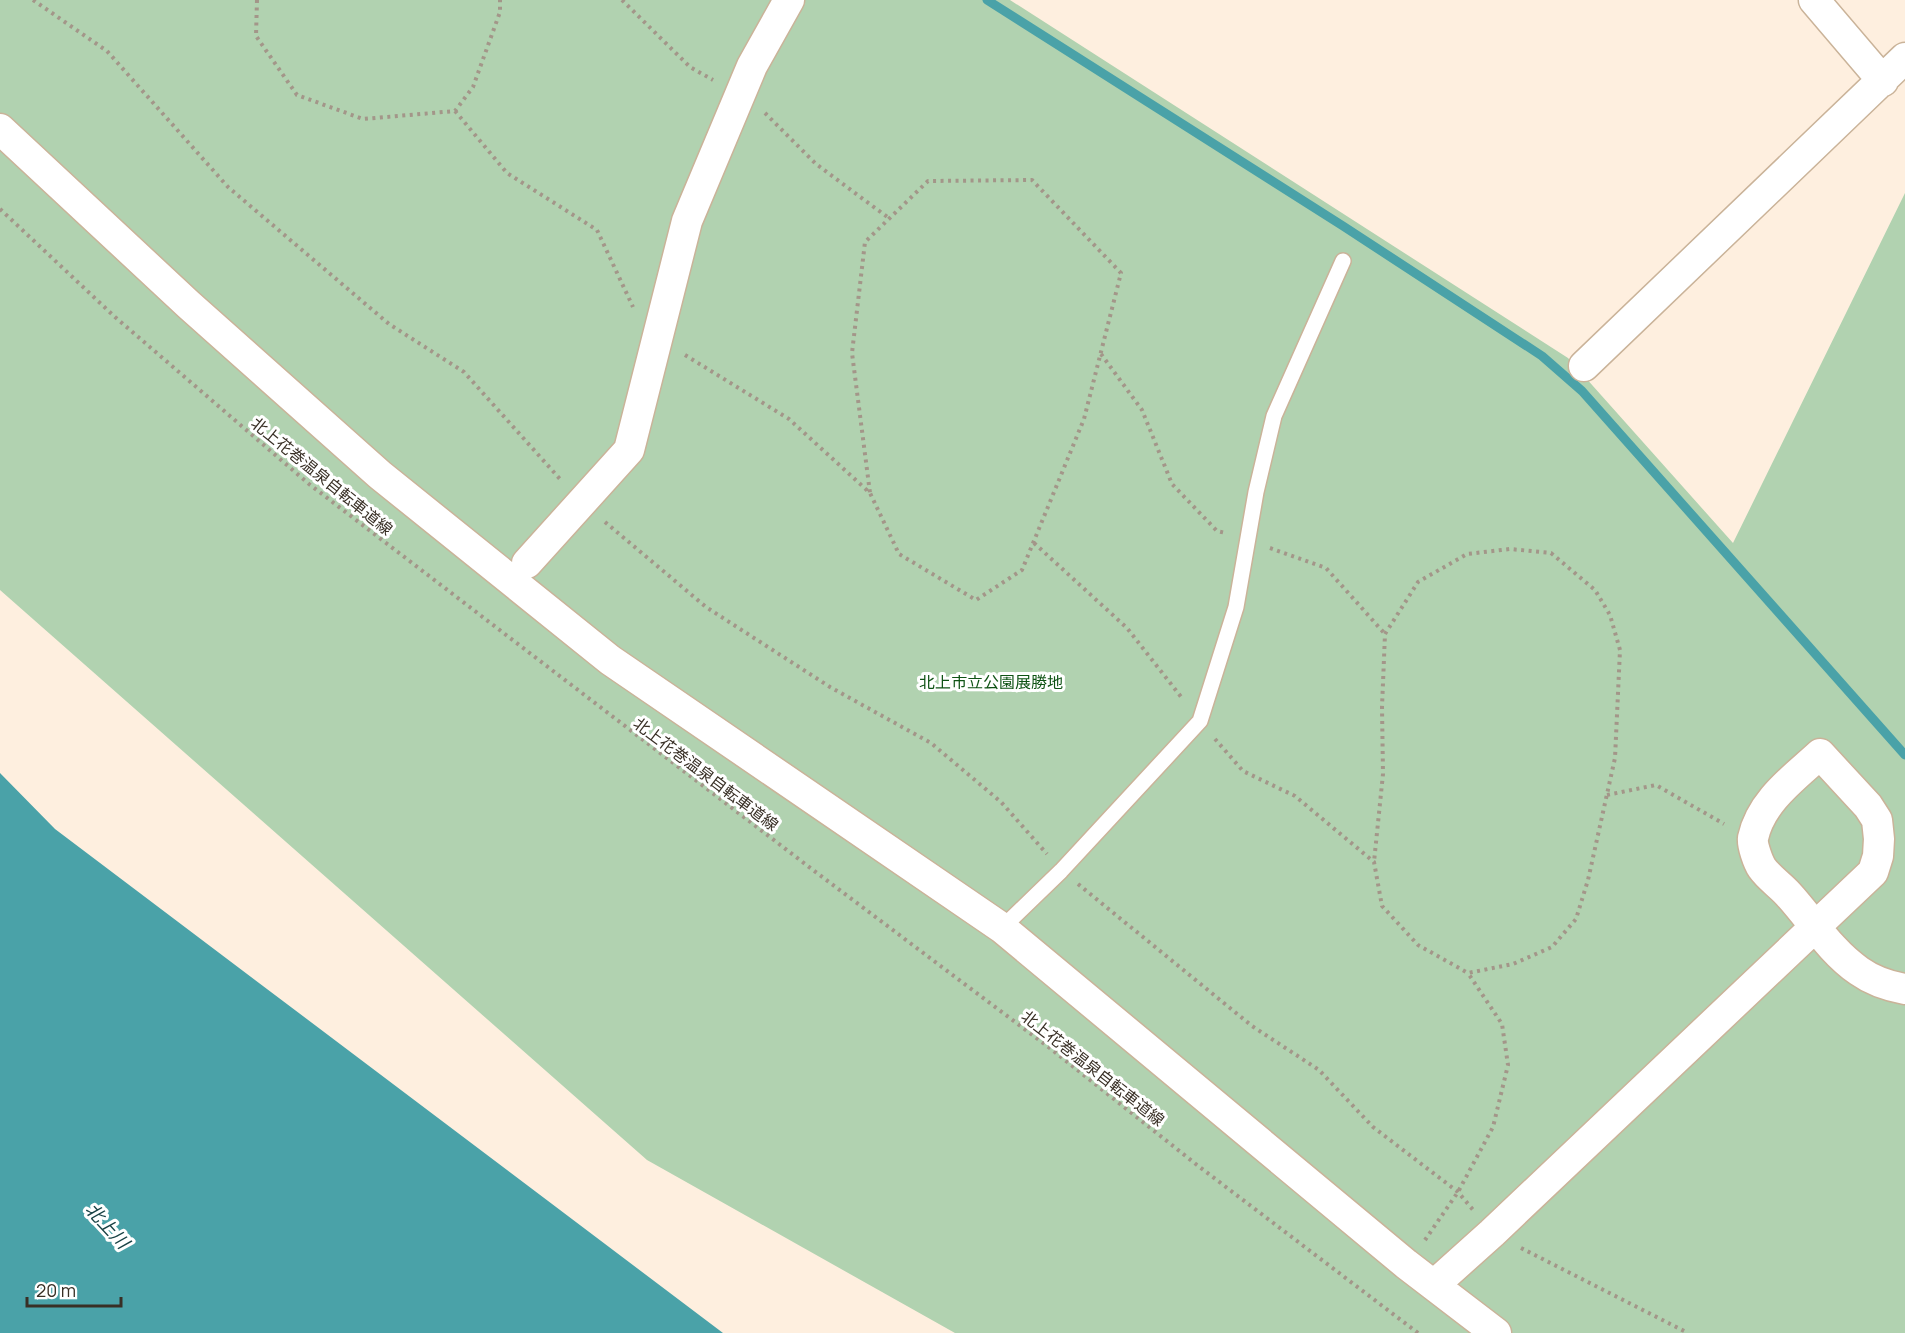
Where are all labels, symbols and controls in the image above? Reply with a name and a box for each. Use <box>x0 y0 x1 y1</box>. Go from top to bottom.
street label: 北上花巻温泉自転車道線 <box>247 412 397 540</box>
park label: 北上市立公園展勝地 <box>919 671 1063 693</box>
street label: 北上花巻温泉自転車道線 <box>629 712 783 836</box>
street label: 北上花巻温泉自転車道線 <box>1017 1005 1169 1131</box>
water label: 北上川 <box>81 1197 136 1255</box>
scale bar <box>27 1270 122 1308</box>
text: 20 m <box>36 1278 76 1302</box>

